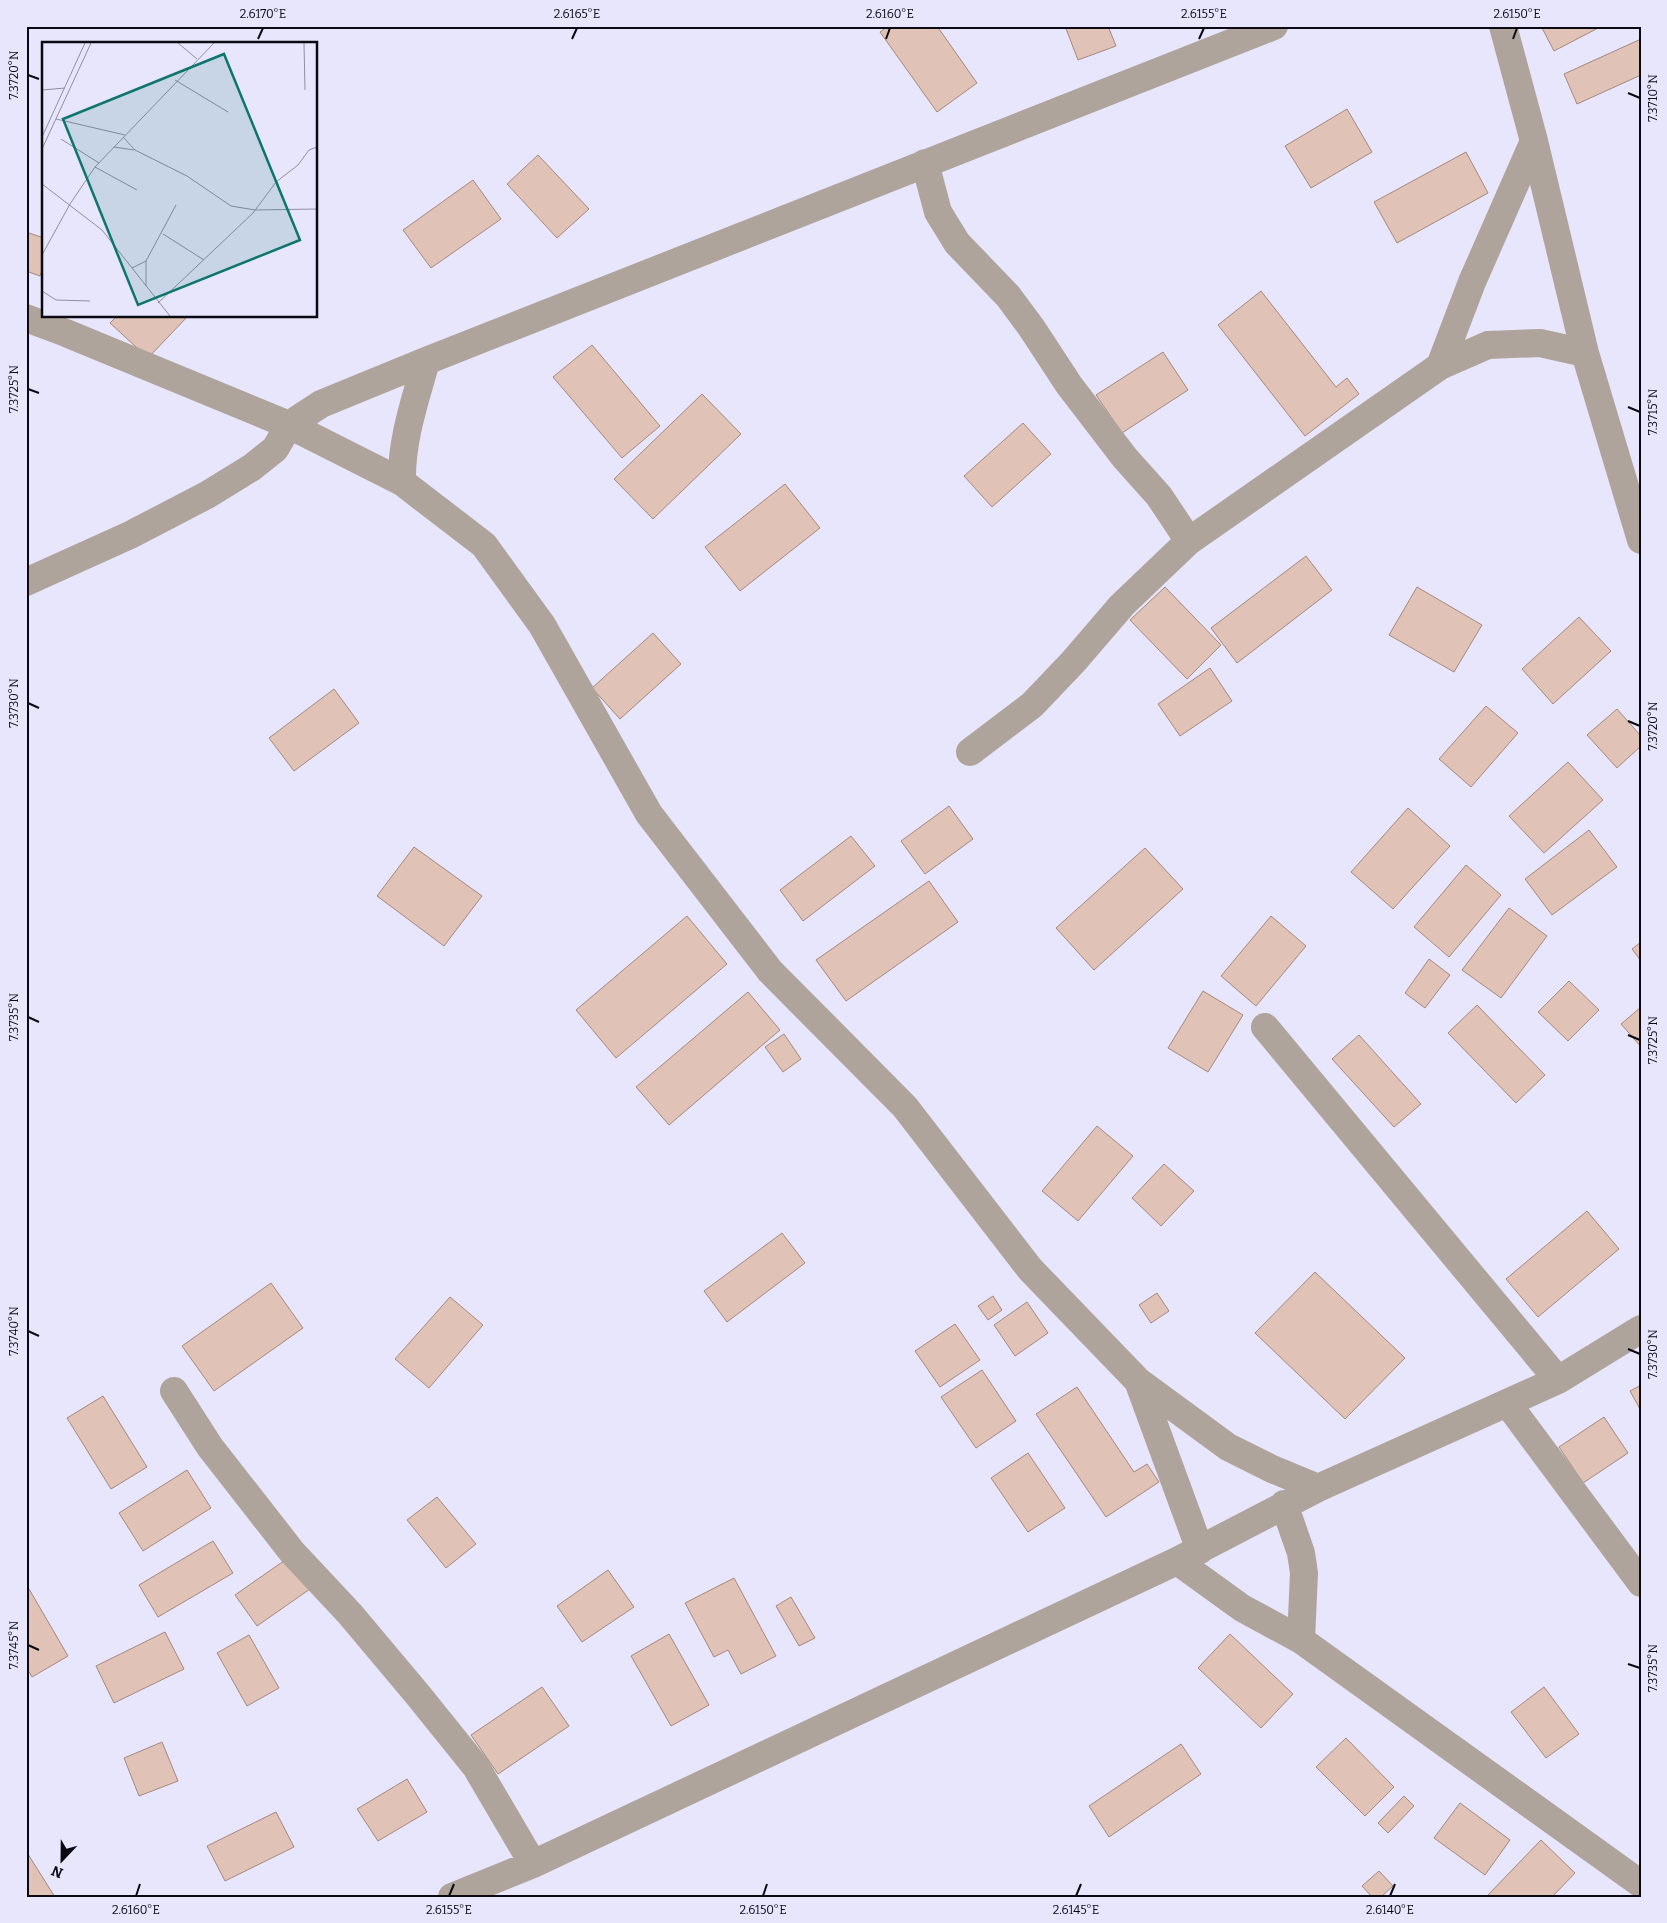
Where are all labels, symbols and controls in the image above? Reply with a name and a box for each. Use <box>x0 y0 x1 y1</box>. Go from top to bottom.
text: 2.6170°E <box>240 7 286 21</box>
text: 2.6165°E <box>554 7 600 21</box>
text: 2.6160°E <box>866 7 914 21</box>
text: 2.6155°E <box>1181 7 1227 21</box>
text: 2.6150°E <box>1493 7 1541 21</box>
inset map <box>42 42 318 318</box>
text: 7.3720°N <box>7 50 21 100</box>
text: 7.3710°N <box>1646 74 1660 122</box>
text: 7.3725°N <box>7 365 21 413</box>
text: 7.3715°N <box>1646 388 1660 435</box>
text: 7.3730°N <box>7 678 21 728</box>
text: 7.3720°N <box>1646 701 1660 751</box>
text: 7.3735°N <box>7 992 21 1041</box>
text: 7.3725°N <box>1646 1016 1660 1064</box>
text: 7.3740°N <box>7 1306 21 1356</box>
text: 7.3730°N <box>1646 1329 1660 1379</box>
text: 7.3745°N <box>7 1620 21 1669</box>
text: 7.3735°N <box>1646 1643 1660 1692</box>
north arrow <box>38 1836 88 1886</box>
text: N <box>49 1862 66 1881</box>
text: 2.6160°E <box>112 1903 160 1917</box>
text: 2.6155°E <box>426 1903 472 1917</box>
text: 2.6150°E <box>739 1903 787 1917</box>
text: 2.6145°E <box>1053 1903 1099 1917</box>
text: 2.6140°E <box>1366 1903 1414 1917</box>

